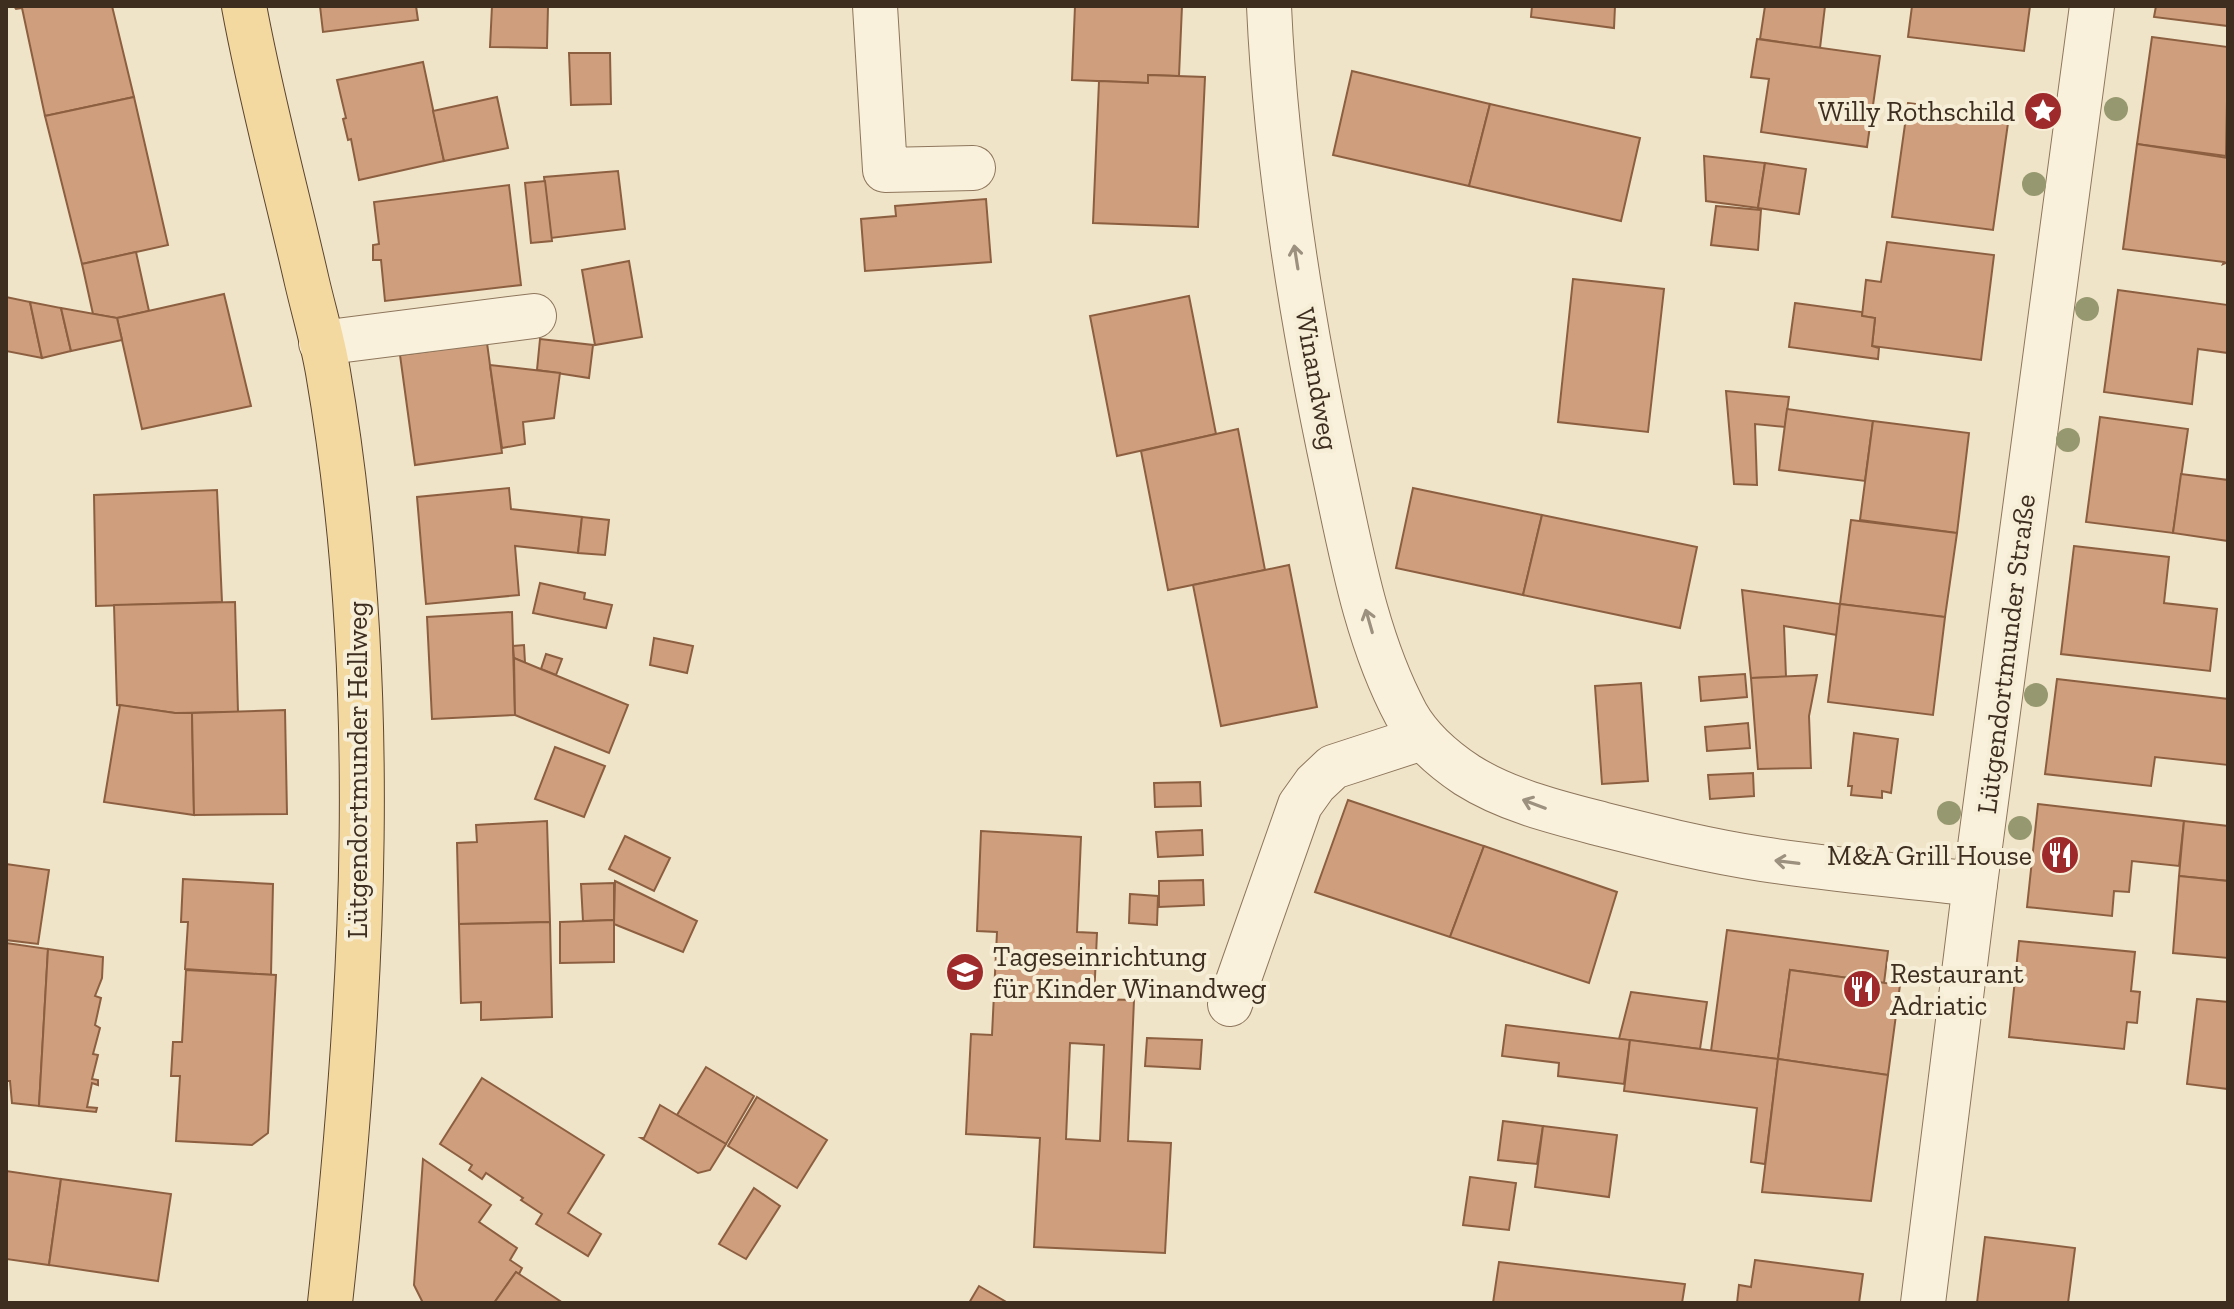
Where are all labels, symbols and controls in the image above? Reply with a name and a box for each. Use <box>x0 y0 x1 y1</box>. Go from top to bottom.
place icon: Willy Rothschild <box>2022 90 2064 132</box>
place label: Willy Rothschild <box>1818 95 2015 128</box>
one-way arrow <box>1288 245 1303 270</box>
street label: Winandweg <box>1288 305 1346 453</box>
street label: Lütgendortmunder Straße <box>1970 492 2042 816</box>
street label: Lütgendortmunder Hellweg <box>341 601 374 939</box>
one-way arrow <box>1361 609 1376 635</box>
one-way arrow <box>1522 796 1547 810</box>
restaurant icon: M&A Grill House <box>2039 834 2081 876</box>
place label: M&A Grill House <box>1827 839 2032 872</box>
one-way arrow <box>1775 854 1800 869</box>
place label: Tageseinrichtung für Kinder Winandweg <box>993 940 1266 1005</box>
school or university icon: Tageseinrichtung für Kinder Winandweg <box>944 951 986 993</box>
place label: Restaurant Adriatic <box>1890 957 2024 1022</box>
restaurant icon: Restaurant Adriatic <box>1841 968 1883 1010</box>

